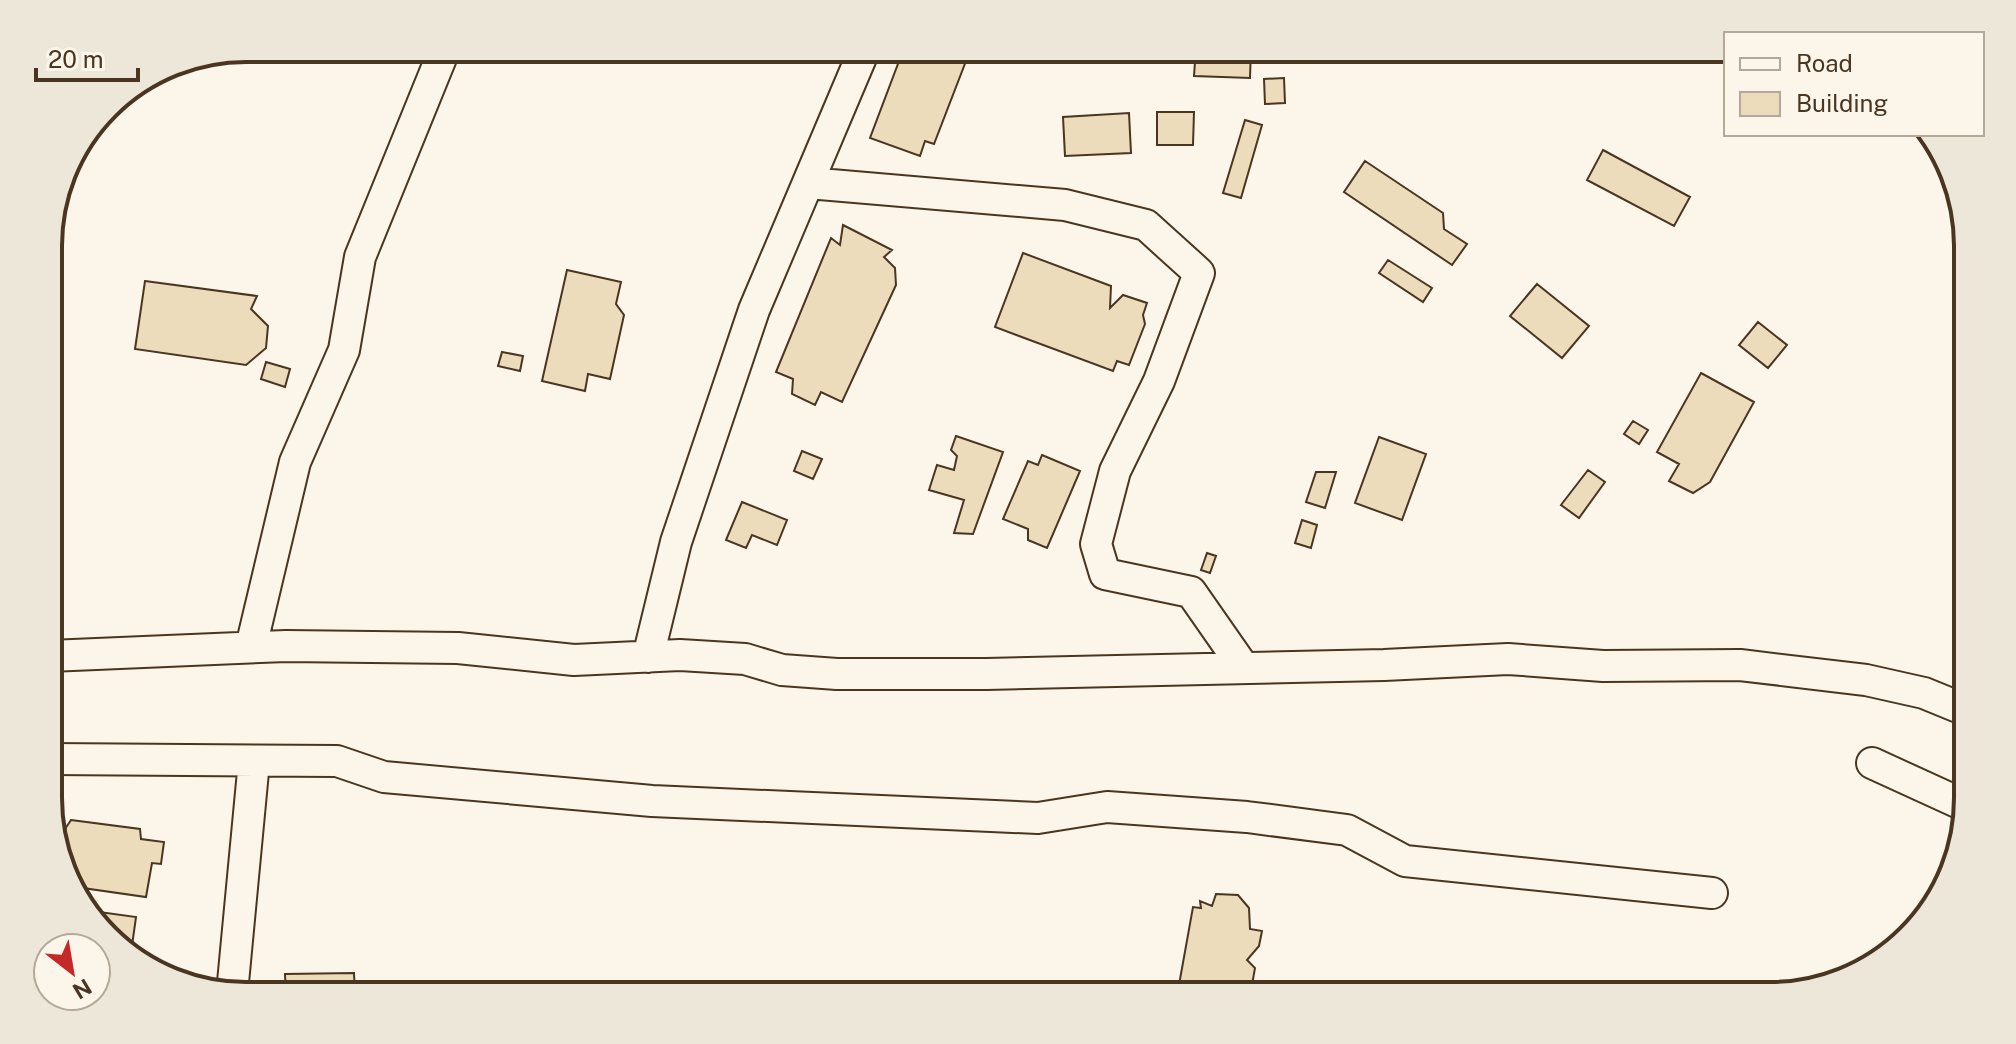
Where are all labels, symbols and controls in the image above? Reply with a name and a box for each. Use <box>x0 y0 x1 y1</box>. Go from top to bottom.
scale bar <box>36 32 138 82</box>
legend <box>1724 32 1984 136</box>
text: 20 m <box>48 45 104 73</box>
text: Road <box>1796 49 1853 77</box>
text: Building <box>1796 89 1888 117</box>
north arrow <box>32 932 112 1012</box>
text: N <box>68 974 96 1005</box>

